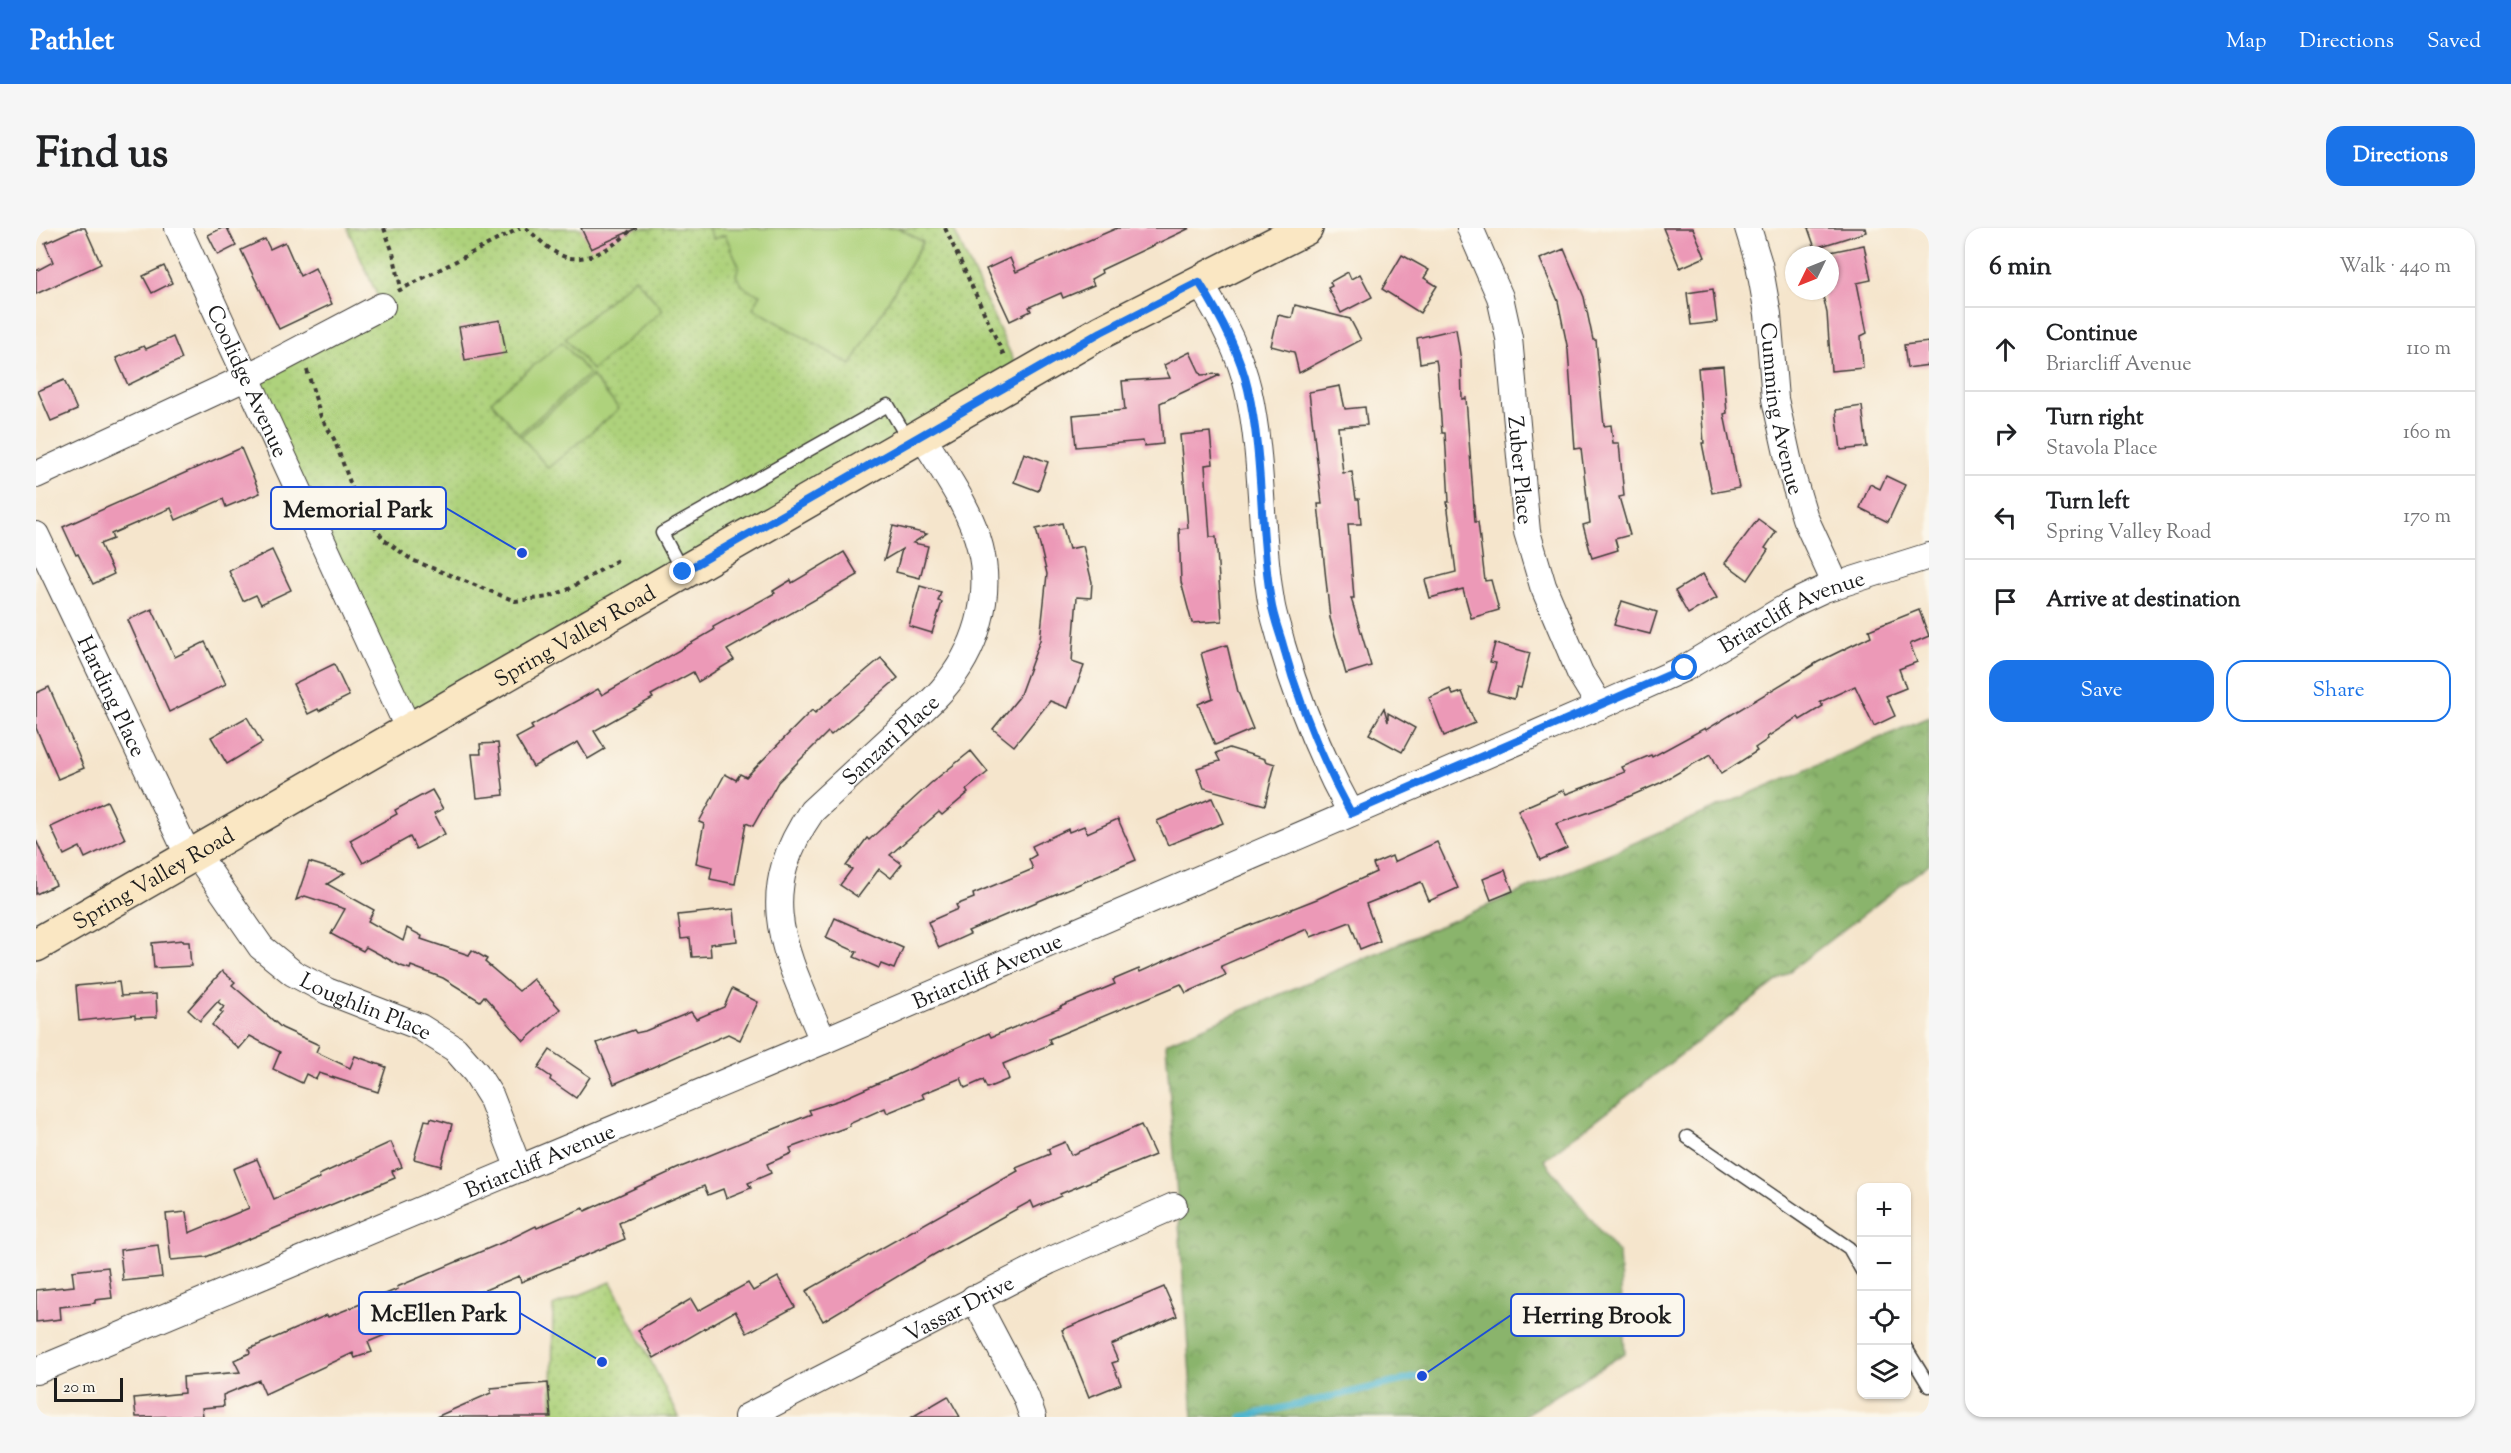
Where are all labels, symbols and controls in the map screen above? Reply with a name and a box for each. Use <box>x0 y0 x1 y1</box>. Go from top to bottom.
text: Pathlet <box>30 22 114 62</box>
text: Map <box>2226 27 2266 57</box>
text: Directions <box>2299 27 2394 57</box>
text: Saved <box>2427 27 2481 57</box>
text: Find us <box>36 126 168 186</box>
button: Directions <box>2326 126 2475 186</box>
north arrow <box>1785 246 1839 300</box>
text: 6 min <box>1989 249 2052 286</box>
text: Walk · 440 m <box>2339 253 2451 282</box>
street label: Coolidge Avenue <box>197 300 294 463</box>
text: Continue <box>2046 319 2137 351</box>
street label: Cumming Avenue <box>1750 321 1810 499</box>
icon: ahead <box>1989 333 2022 366</box>
text: 110 m <box>2406 335 2451 364</box>
text: Briarcliff Avenue <box>2046 351 2192 380</box>
text: Turn right <box>2046 403 2143 435</box>
street label: Zuber Place <box>1497 415 1539 526</box>
icon: right <box>1989 417 2022 450</box>
text: 160 m <box>2403 419 2451 448</box>
text: Stavola Place <box>2046 435 2158 464</box>
callout: Memorial Park <box>271 487 446 529</box>
text: Turn left <box>2046 487 2129 519</box>
text: Memorial Park <box>283 494 434 528</box>
icon: left <box>1989 501 2022 534</box>
text: 170 m <box>2403 503 2451 532</box>
text: Spring Valley Road <box>2046 519 2211 548</box>
route end <box>669 558 695 584</box>
street label: Briarcliff Avenue <box>1714 564 1869 663</box>
street label: Spring Valley Road <box>489 579 663 697</box>
icon: arrive <box>1989 585 2022 618</box>
text: Arrive at destination <box>2046 585 2241 617</box>
street label: Harding Place <box>67 631 152 763</box>
route start <box>1671 654 1697 680</box>
button: Save <box>1989 660 2214 722</box>
button: Share <box>2226 660 2451 722</box>
street label: Sanzari Place <box>836 689 948 794</box>
street label: Spring Valley Road <box>68 821 241 939</box>
street label: Briarcliff Avenue <box>908 927 1068 1019</box>
street label: Loughlin Place <box>293 966 437 1050</box>
street label: Briarcliff Avenue <box>461 1117 621 1208</box>
map controls <box>1857 1183 1911 1399</box>
button: + <box>1857 1183 1911 1237</box>
button: − <box>1857 1237 1911 1291</box>
street label: Vassar Drive <box>899 1269 1020 1352</box>
button: locate <box>1857 1291 1911 1345</box>
callout: McEllen Park <box>359 1292 520 1334</box>
callout: Herring Brook <box>1511 1294 1684 1336</box>
text: McEllen Park <box>371 1298 508 1332</box>
text: Herring Brook <box>1522 1300 1672 1334</box>
button: layers <box>1857 1345 1911 1399</box>
scale bar <box>54 1375 123 1402</box>
text: 20 m <box>63 1377 96 1400</box>

